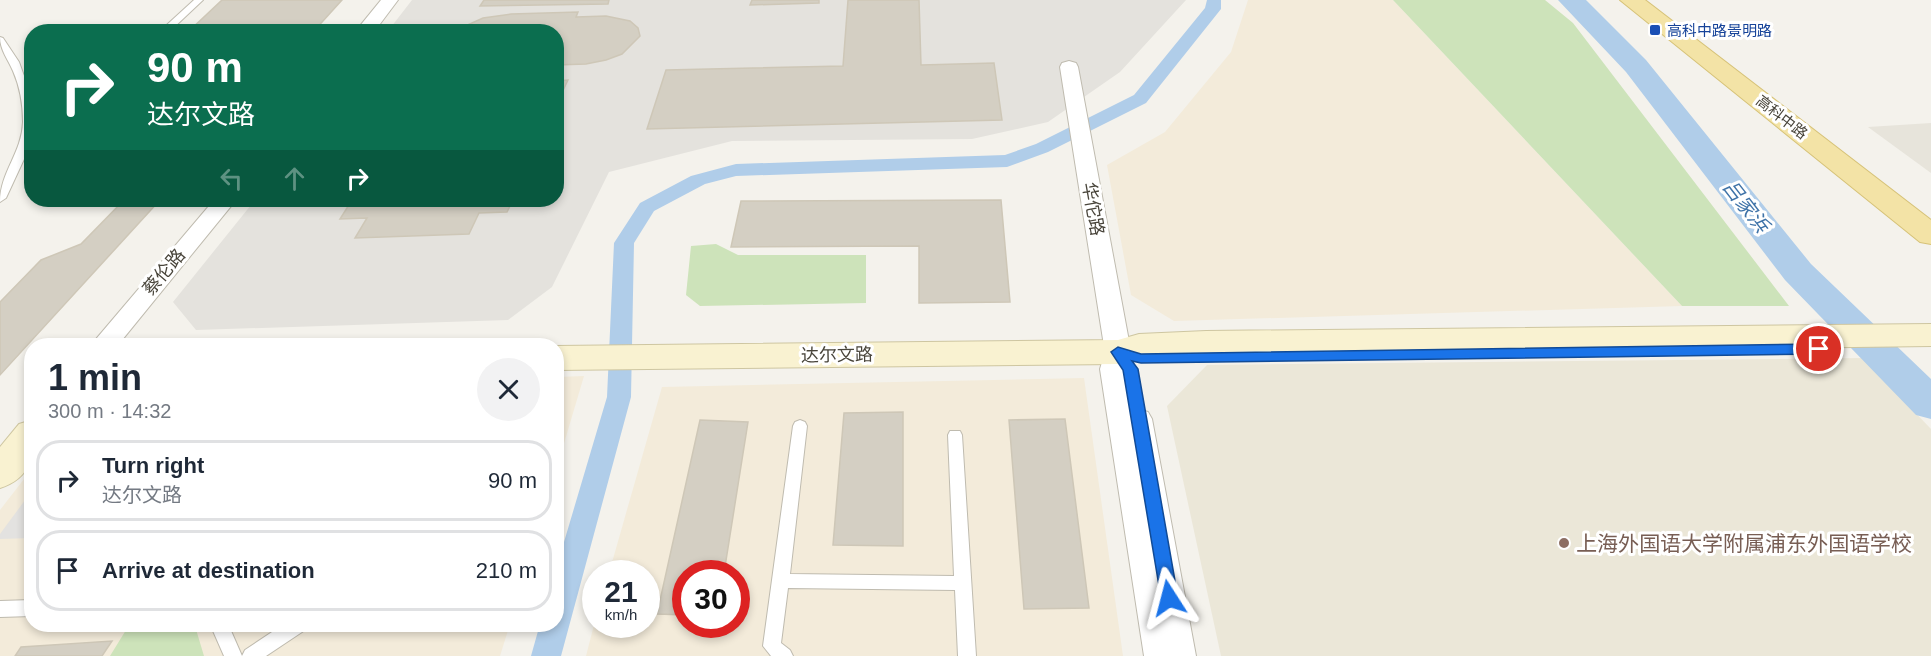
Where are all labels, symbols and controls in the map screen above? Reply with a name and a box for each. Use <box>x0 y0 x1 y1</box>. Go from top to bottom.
place label: 高科中路景明路 <box>1667 22 1772 39</box>
marker: 高科中路景明路 <box>1648 23 1662 37</box>
text: 90 m <box>147 44 243 91</box>
icon: right <box>48 48 126 126</box>
street label: 高科中路 <box>1753 92 1811 142</box>
text: 达尔文路 <box>147 100 255 130</box>
icon: left <box>215 162 248 195</box>
icon: ahead <box>278 162 311 195</box>
icon: right <box>341 162 374 195</box>
water label: 吕家浜 <box>1719 176 1774 238</box>
street label: 华佗路 <box>1078 181 1108 237</box>
street label: 蔡伦路 <box>139 245 189 299</box>
pin <box>1793 323 1844 374</box>
icon: arrive <box>1802 332 1835 365</box>
street label: 达尔文路 <box>801 344 873 366</box>
text: 1 min <box>48 357 142 398</box>
button: close <box>477 358 540 421</box>
text: 300 m · 14:32 <box>48 400 171 422</box>
text: Turn right <box>102 453 204 478</box>
icon: right <box>51 464 84 497</box>
text: 90 m <box>488 468 537 493</box>
text: 达尔文路 <box>102 484 182 506</box>
place label: 上海外国语大学附属浦东外国语学校 <box>1576 532 1912 555</box>
marker: 上海外国语大学附属浦东外国语学校 <box>1557 536 1571 550</box>
icon: arrive <box>51 554 84 587</box>
text: Arrive at destination <box>102 558 315 583</box>
text: 210 m <box>476 558 537 583</box>
speed limit sign: 30 <box>672 560 750 638</box>
position arrow <box>1137 566 1201 630</box>
text: 21 <box>604 575 638 608</box>
text: km/h <box>605 606 637 623</box>

